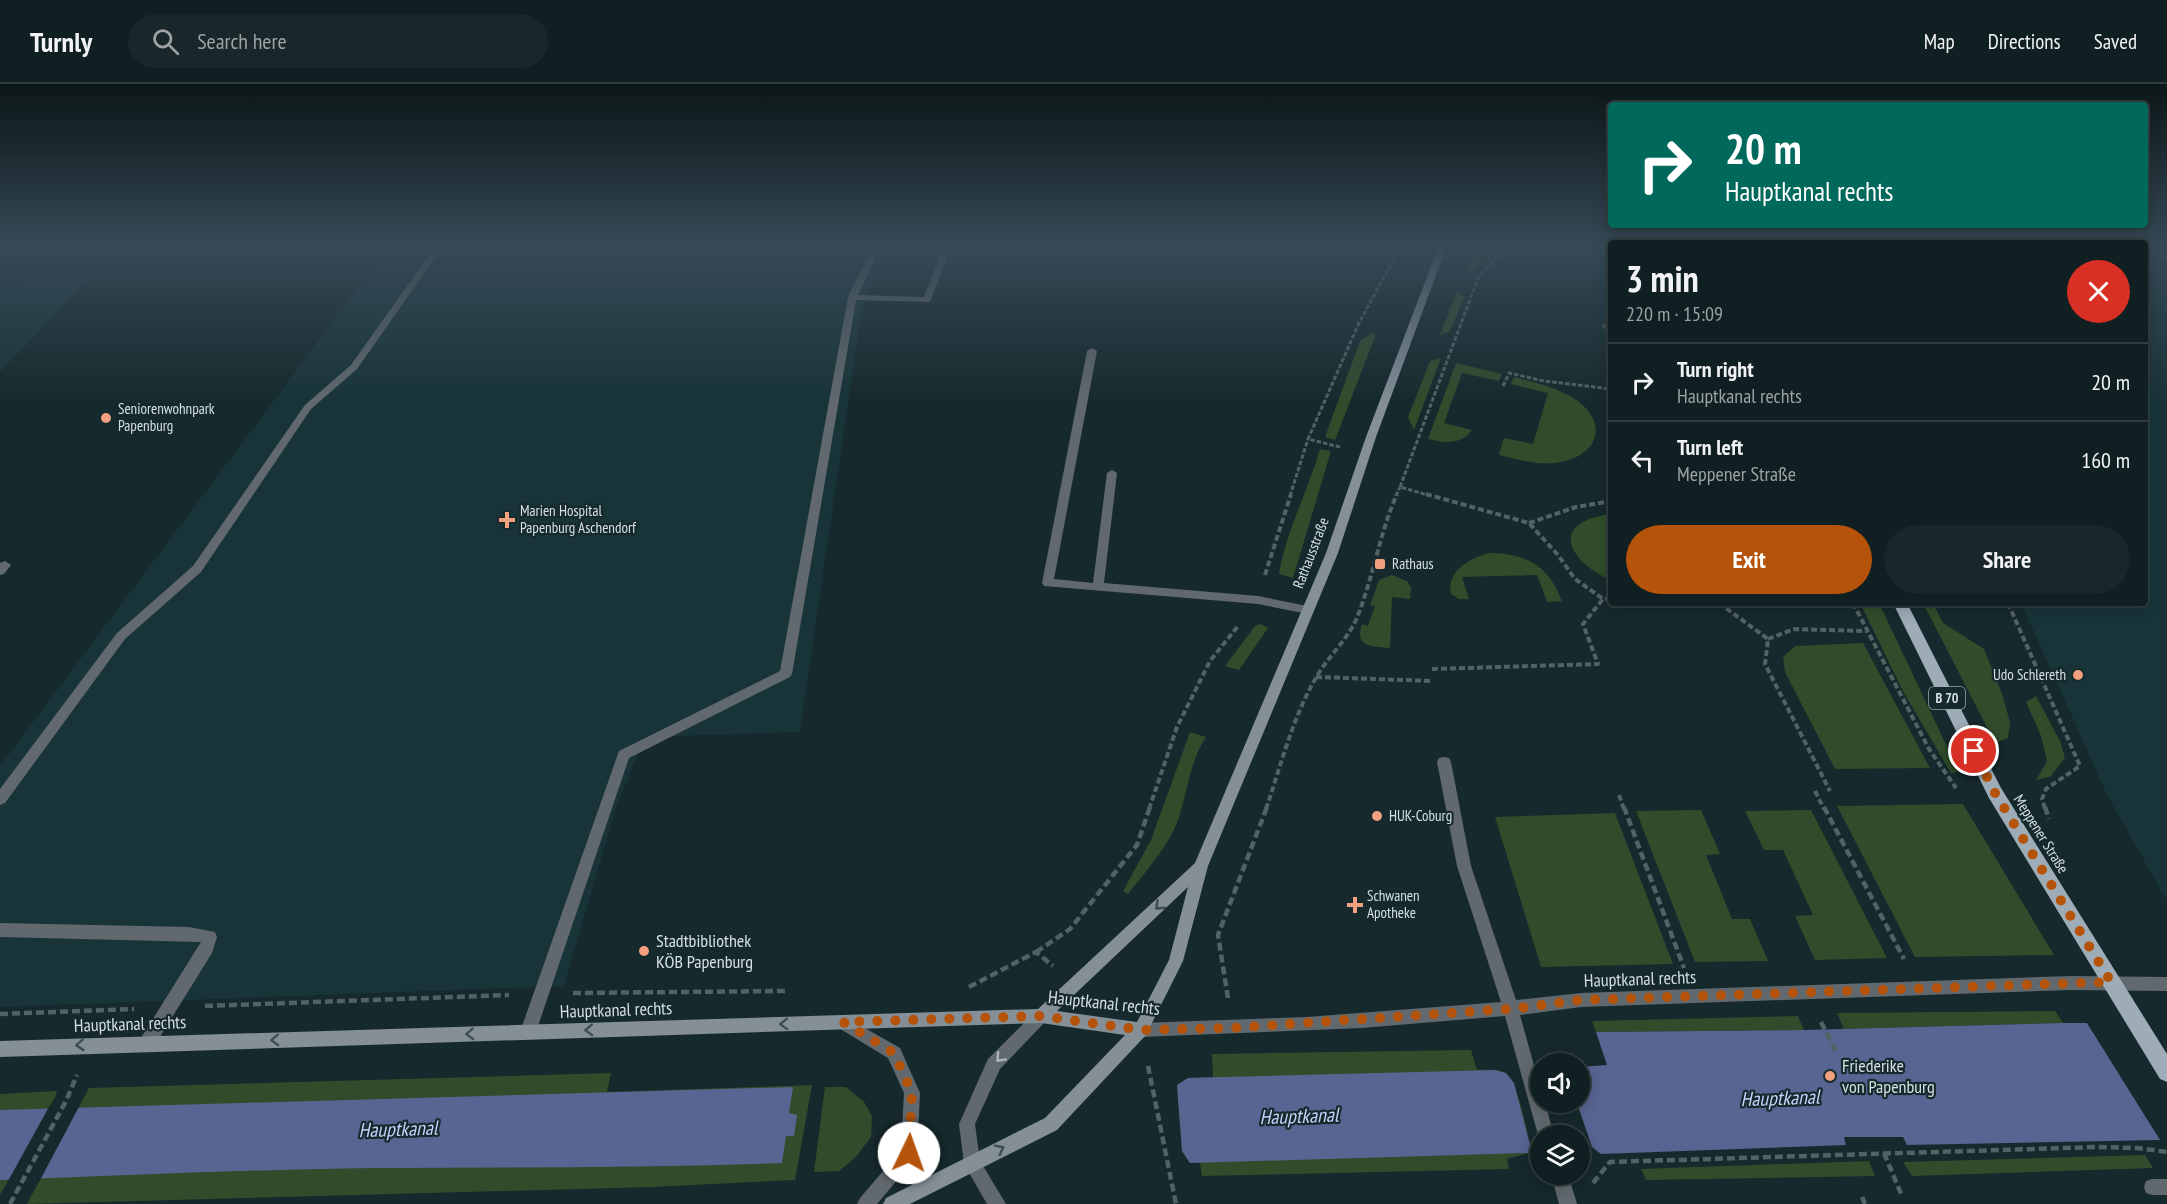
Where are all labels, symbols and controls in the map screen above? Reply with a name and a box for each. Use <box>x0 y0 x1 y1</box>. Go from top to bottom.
search box <box>128 14 548 68</box>
text: Turnly <box>30 23 92 60</box>
icon: search <box>149 25 182 58</box>
text: Search here <box>197 27 287 55</box>
text: Map <box>1924 28 1955 55</box>
text: Directions <box>1988 28 2061 55</box>
text: Saved <box>2094 28 2137 55</box>
text: 20 m <box>1725 121 1802 176</box>
icon: right <box>1626 126 1704 204</box>
text: Hauptkanal rechts <box>1725 174 1893 208</box>
text: 3 min <box>1626 255 1699 302</box>
button: close <box>2067 260 2130 323</box>
text: 220 m · 15:09 <box>1626 301 1723 327</box>
text: Turn right <box>1677 355 1754 383</box>
icon: right <box>1626 366 1659 399</box>
text: 20 m <box>2091 368 2130 396</box>
text: Hauptkanal rechts <box>1677 383 1802 409</box>
place label: Seniorenwohnpark Papenburg <box>118 399 215 435</box>
marker: Seniorenwohnpark Papenburg <box>99 411 113 425</box>
text: Turn left <box>1677 433 1743 461</box>
icon: left <box>1626 444 1659 477</box>
text: 160 m <box>2081 446 2130 474</box>
text: Meppener Straße <box>1677 461 1796 487</box>
place label: Marien Hospital Papenburg Aschendorf <box>520 501 637 537</box>
marker: Marien Hospital Papenburg Aschendorf <box>498 511 516 529</box>
street label: Rathausstraße <box>1288 515 1333 591</box>
button: Exit <box>1626 525 1872 594</box>
button: Share <box>1884 525 2130 594</box>
place label: Rathaus <box>1392 554 1434 573</box>
marker: Rathaus <box>1373 557 1387 571</box>
place label: Udo Schlereth <box>1993 665 2066 684</box>
marker: Udo Schlereth <box>2071 668 2085 682</box>
road number: B 70 <box>1929 687 1965 709</box>
pin <box>1948 725 1999 776</box>
icon: arrive <box>1957 734 1990 767</box>
street label: Meppener Straße <box>2010 791 2073 877</box>
place label: HUK-Coburg <box>1389 806 1452 825</box>
marker: HUK-Coburg <box>1370 809 1384 823</box>
place label: Schwanen Apotheke <box>1367 886 1420 922</box>
marker: Schwanen Apotheke <box>1348 898 1362 912</box>
one-way arrow <box>1155 899 1166 910</box>
place label: Stadtbibliothek KÖB Papenburg <box>656 929 753 973</box>
marker: Stadtbibliothek KÖB Papenburg <box>637 944 651 958</box>
street label: Hauptkanal rechts <box>1583 965 1697 992</box>
street label: Hauptkanal rechts <box>1047 985 1161 1020</box>
street label: Hauptkanal rechts <box>559 996 673 1023</box>
street label: Hauptkanal rechts <box>73 1010 187 1037</box>
one-way arrow <box>780 1018 789 1030</box>
one-way arrow <box>585 1024 594 1037</box>
one-way arrow <box>465 1028 474 1040</box>
one-way arrow <box>270 1033 279 1046</box>
one-way arrow <box>75 1039 84 1052</box>
one-way arrow <box>996 1051 1007 1061</box>
map controls <box>1530 1053 1590 1185</box>
button: sound <box>1530 1053 1590 1113</box>
place label: Friederike von Papenburg <box>1842 1054 1935 1098</box>
marker: Friederike von Papenburg <box>1823 1069 1837 1083</box>
water label: Hauptkanal <box>1740 1084 1822 1112</box>
water label: Hauptkanal <box>1259 1102 1341 1130</box>
water label: Hauptkanal <box>358 1115 440 1143</box>
position arrow <box>877 1121 941 1185</box>
button: layers <box>1530 1125 1590 1185</box>
one-way arrow <box>994 1145 1005 1156</box>

